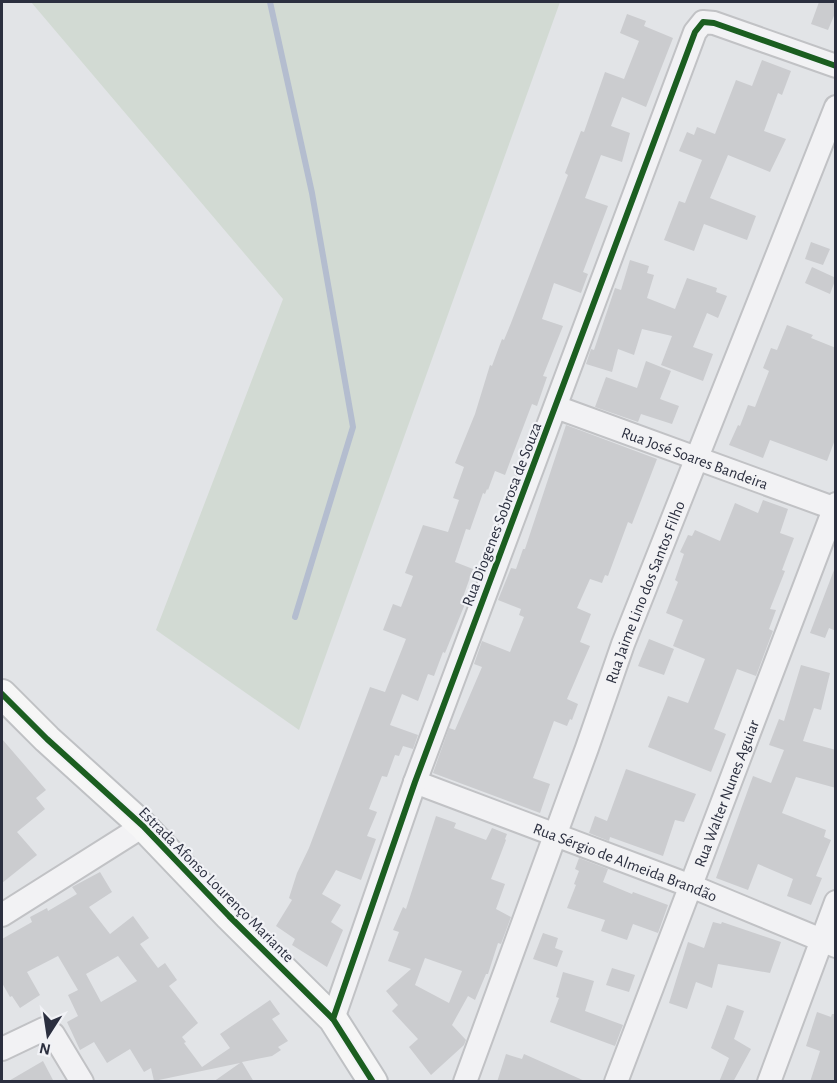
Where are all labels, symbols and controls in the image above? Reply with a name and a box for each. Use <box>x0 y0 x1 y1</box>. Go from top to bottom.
street label: Rua Diogenes Sobrosa de Souza <box>459 420 544 609</box>
street label: Rua José Soares Bandeira <box>619 425 770 493</box>
street label: Rua Jaime Lino dos Santos Filho <box>603 498 688 686</box>
street label: Rua Walter Nunes Aguiar <box>692 717 762 869</box>
street label: Estrada Afonso Lourenço Mariante <box>136 804 297 965</box>
street label: Rua Sérgio de Almeida Brandão <box>531 820 719 905</box>
north arrow <box>18 1005 78 1065</box>
text: N <box>38 1040 52 1058</box>

